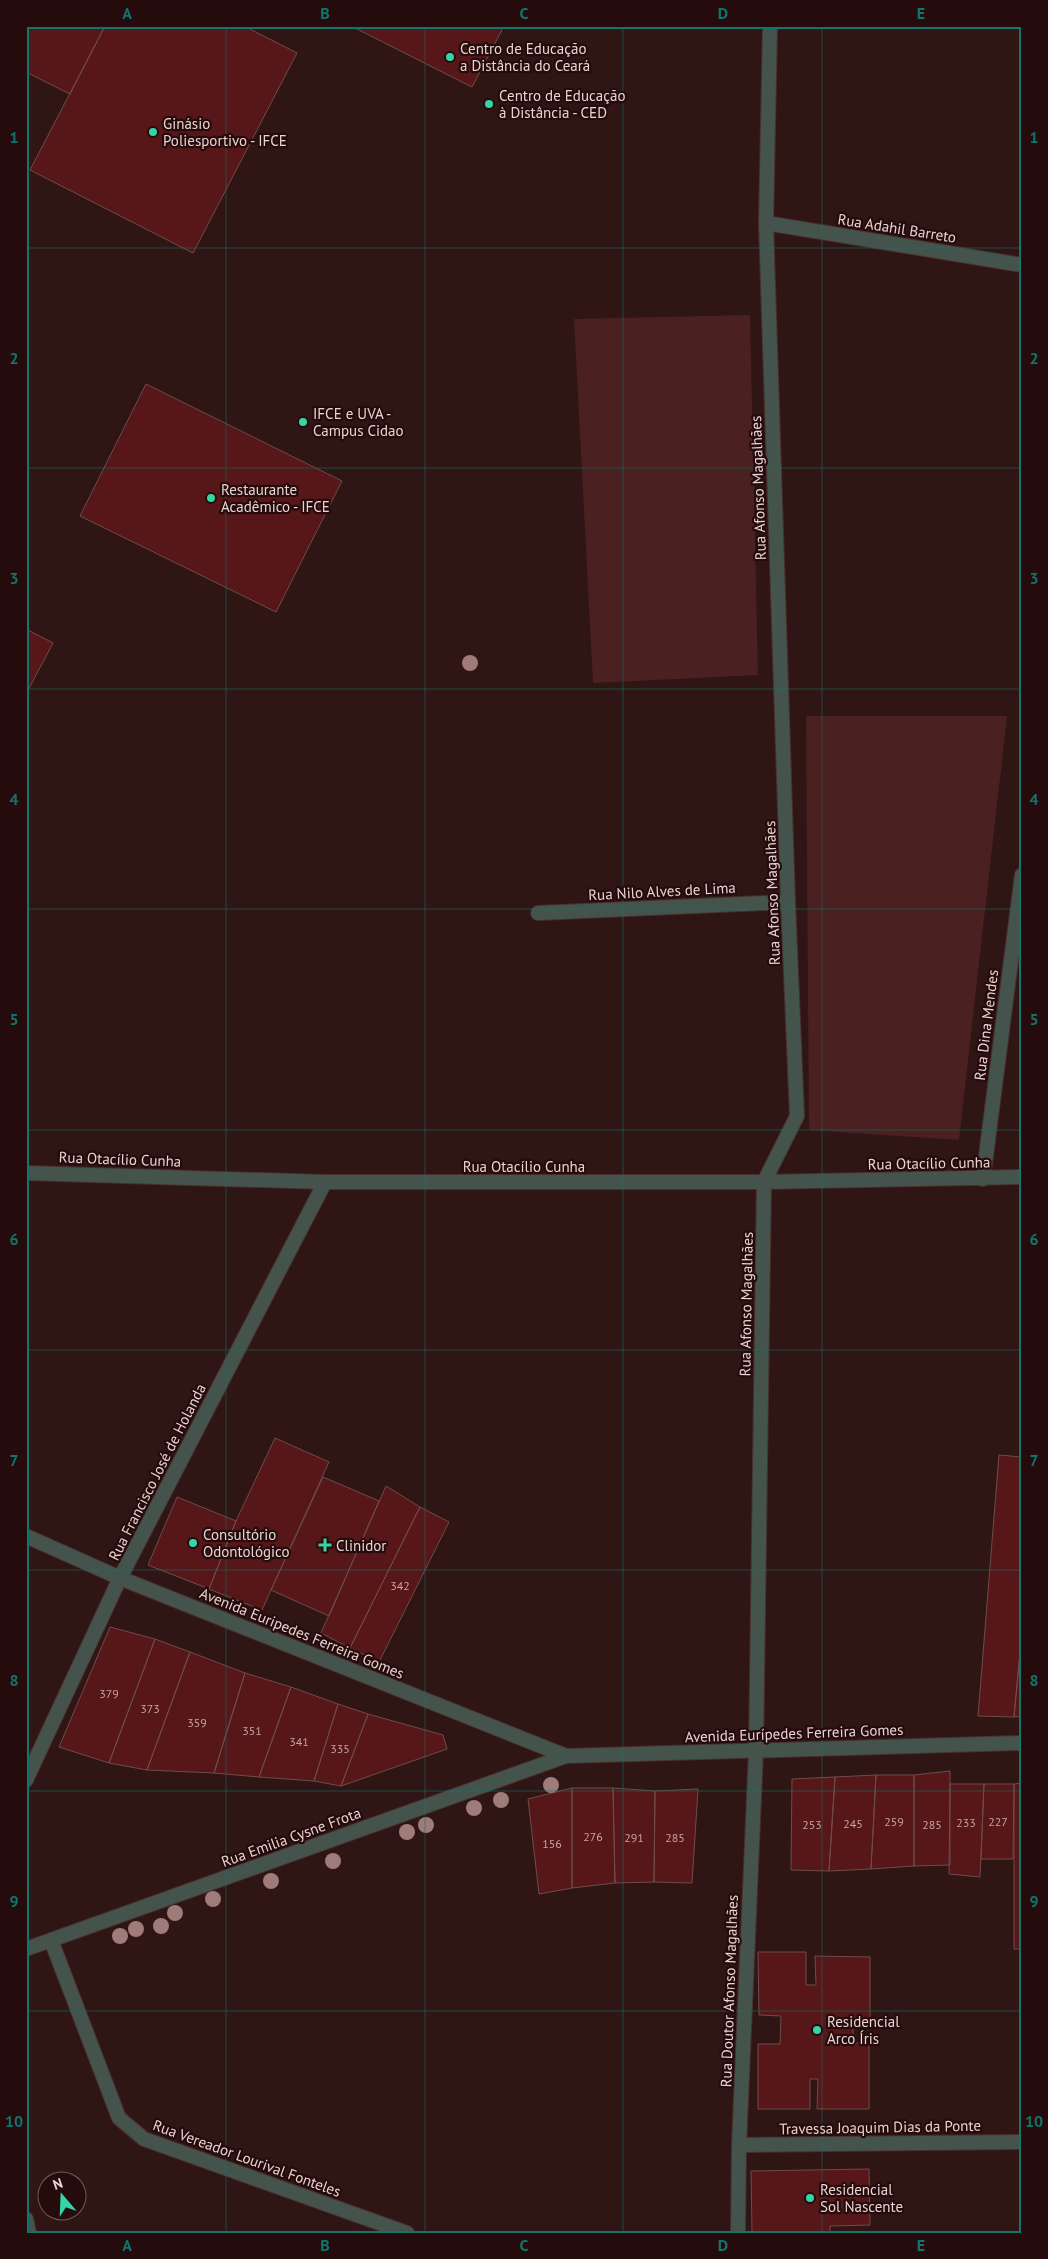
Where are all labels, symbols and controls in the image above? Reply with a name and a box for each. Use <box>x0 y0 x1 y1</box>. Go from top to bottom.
text: A <box>122 3 132 23</box>
text: B <box>320 3 330 23</box>
text: C <box>520 3 529 23</box>
text: D <box>718 3 728 23</box>
text: E <box>917 3 925 23</box>
place label: Centro de Educação a Distância do Ceará <box>460 39 590 75</box>
marker: Centro de Educação a Distância do Ceará <box>444 51 456 63</box>
place label: Centro de Educação à Distância - CED <box>499 86 625 122</box>
marker: Centro de Educação à Distância - CED <box>483 98 495 110</box>
place label: Ginásio Poliesportivo - IFCE <box>163 114 287 150</box>
marker: Ginásio Poliesportivo - IFCE <box>147 126 159 138</box>
text: 1 <box>9 127 19 147</box>
text: 1 <box>1029 127 1039 147</box>
street label: Rua Adahil Barreto <box>836 209 958 247</box>
text: 2 <box>9 348 19 368</box>
text: 2 <box>1029 348 1039 368</box>
place label: IFCE e UVA - Campus Cidao <box>313 404 404 440</box>
street label: Rua Afonso Magalhães <box>746 415 770 561</box>
marker: IFCE e UVA - Campus Cidao <box>297 416 309 428</box>
place label: Restaurante Acadêmico - IFCE <box>221 480 330 516</box>
marker: Restaurante Acadêmico - IFCE <box>205 492 217 504</box>
text: 3 <box>9 568 19 588</box>
text: 3 <box>1029 568 1039 588</box>
text: 4 <box>9 789 19 809</box>
text: 4 <box>1029 789 1039 809</box>
street label: Rua Afonso Magalhães <box>760 820 784 966</box>
street label: Rua Nilo Alves de Lima <box>588 878 736 904</box>
street label: Rua Dina Mendes <box>970 969 1002 1081</box>
text: 5 <box>9 1009 19 1029</box>
text: 5 <box>1029 1009 1039 1029</box>
street label: Rua Otacílio Cunha <box>58 1147 182 1171</box>
street label: Rua Otacílio Cunha <box>868 1152 990 1174</box>
street label: Rua Otacílio Cunha <box>463 1157 585 1176</box>
text: 6 <box>9 1229 19 1249</box>
text: 6 <box>1029 1229 1039 1249</box>
street label: Rua Afonso Magalhães <box>735 1232 757 1376</box>
street label: Rua Francisco José de Holanda <box>104 1380 210 1564</box>
text: 7 <box>9 1450 19 1470</box>
text: 7 <box>1029 1450 1039 1470</box>
place label: Consultório Odontológico <box>203 1525 290 1561</box>
place label: Clinidor <box>336 1536 386 1555</box>
marker: Consultório Odontológico <box>187 1537 199 1549</box>
marker: Clinidor <box>318 1538 332 1552</box>
house number: 342 <box>390 1578 410 1593</box>
street label: Avenida Euripedes Ferreira Gomes <box>197 1583 407 1683</box>
text: 8 <box>9 1670 19 1690</box>
text: 8 <box>1029 1670 1039 1690</box>
house number: 379 <box>99 1686 119 1701</box>
house number: 373 <box>140 1701 160 1716</box>
house number: 359 <box>187 1715 207 1730</box>
street label: Avenida Eurípedes Ferreira Gomes <box>684 1720 904 1746</box>
house number: 351 <box>242 1723 262 1738</box>
house number: 341 <box>289 1734 309 1749</box>
house number: 335 <box>330 1741 350 1756</box>
street label: Rua Emilia Cysne Frota <box>219 1803 363 1871</box>
house number: 259 <box>884 1814 904 1829</box>
house number: 227 <box>988 1814 1008 1829</box>
house number: 233 <box>956 1815 976 1830</box>
house number: 245 <box>843 1816 863 1831</box>
house number: 253 <box>802 1817 822 1832</box>
house number: 285 <box>922 1817 942 1832</box>
house number: 276 <box>583 1829 603 1844</box>
house number: 291 <box>624 1830 644 1845</box>
house number: 285 <box>665 1830 685 1845</box>
house number: 156 <box>542 1836 562 1851</box>
text: 9 <box>9 1891 19 1911</box>
text: 9 <box>1029 1891 1039 1911</box>
street label: Rua Doutor Afonso Magalhães <box>716 1894 742 2088</box>
place label: Residencial Arco Íris <box>827 2012 900 2048</box>
marker: Residencial Arco Íris <box>811 2024 823 2036</box>
text: 10 <box>5 2111 23 2131</box>
text: 10 <box>1025 2111 1043 2131</box>
street label: Rua Vereador Lourival Fonteles <box>150 2115 344 2201</box>
street label: Travessa Joaquim Dias da Ponte <box>779 2116 981 2138</box>
north arrow <box>38 2172 88 2222</box>
text: N <box>50 2174 65 2194</box>
place label: Residencial Sol Nascente <box>820 2180 903 2216</box>
marker: Residencial Sol Nascente <box>804 2192 816 2204</box>
text: A <box>122 2235 132 2255</box>
text: B <box>320 2235 330 2255</box>
text: C <box>520 2235 529 2255</box>
text: D <box>718 2235 728 2255</box>
text: E <box>917 2235 925 2255</box>

